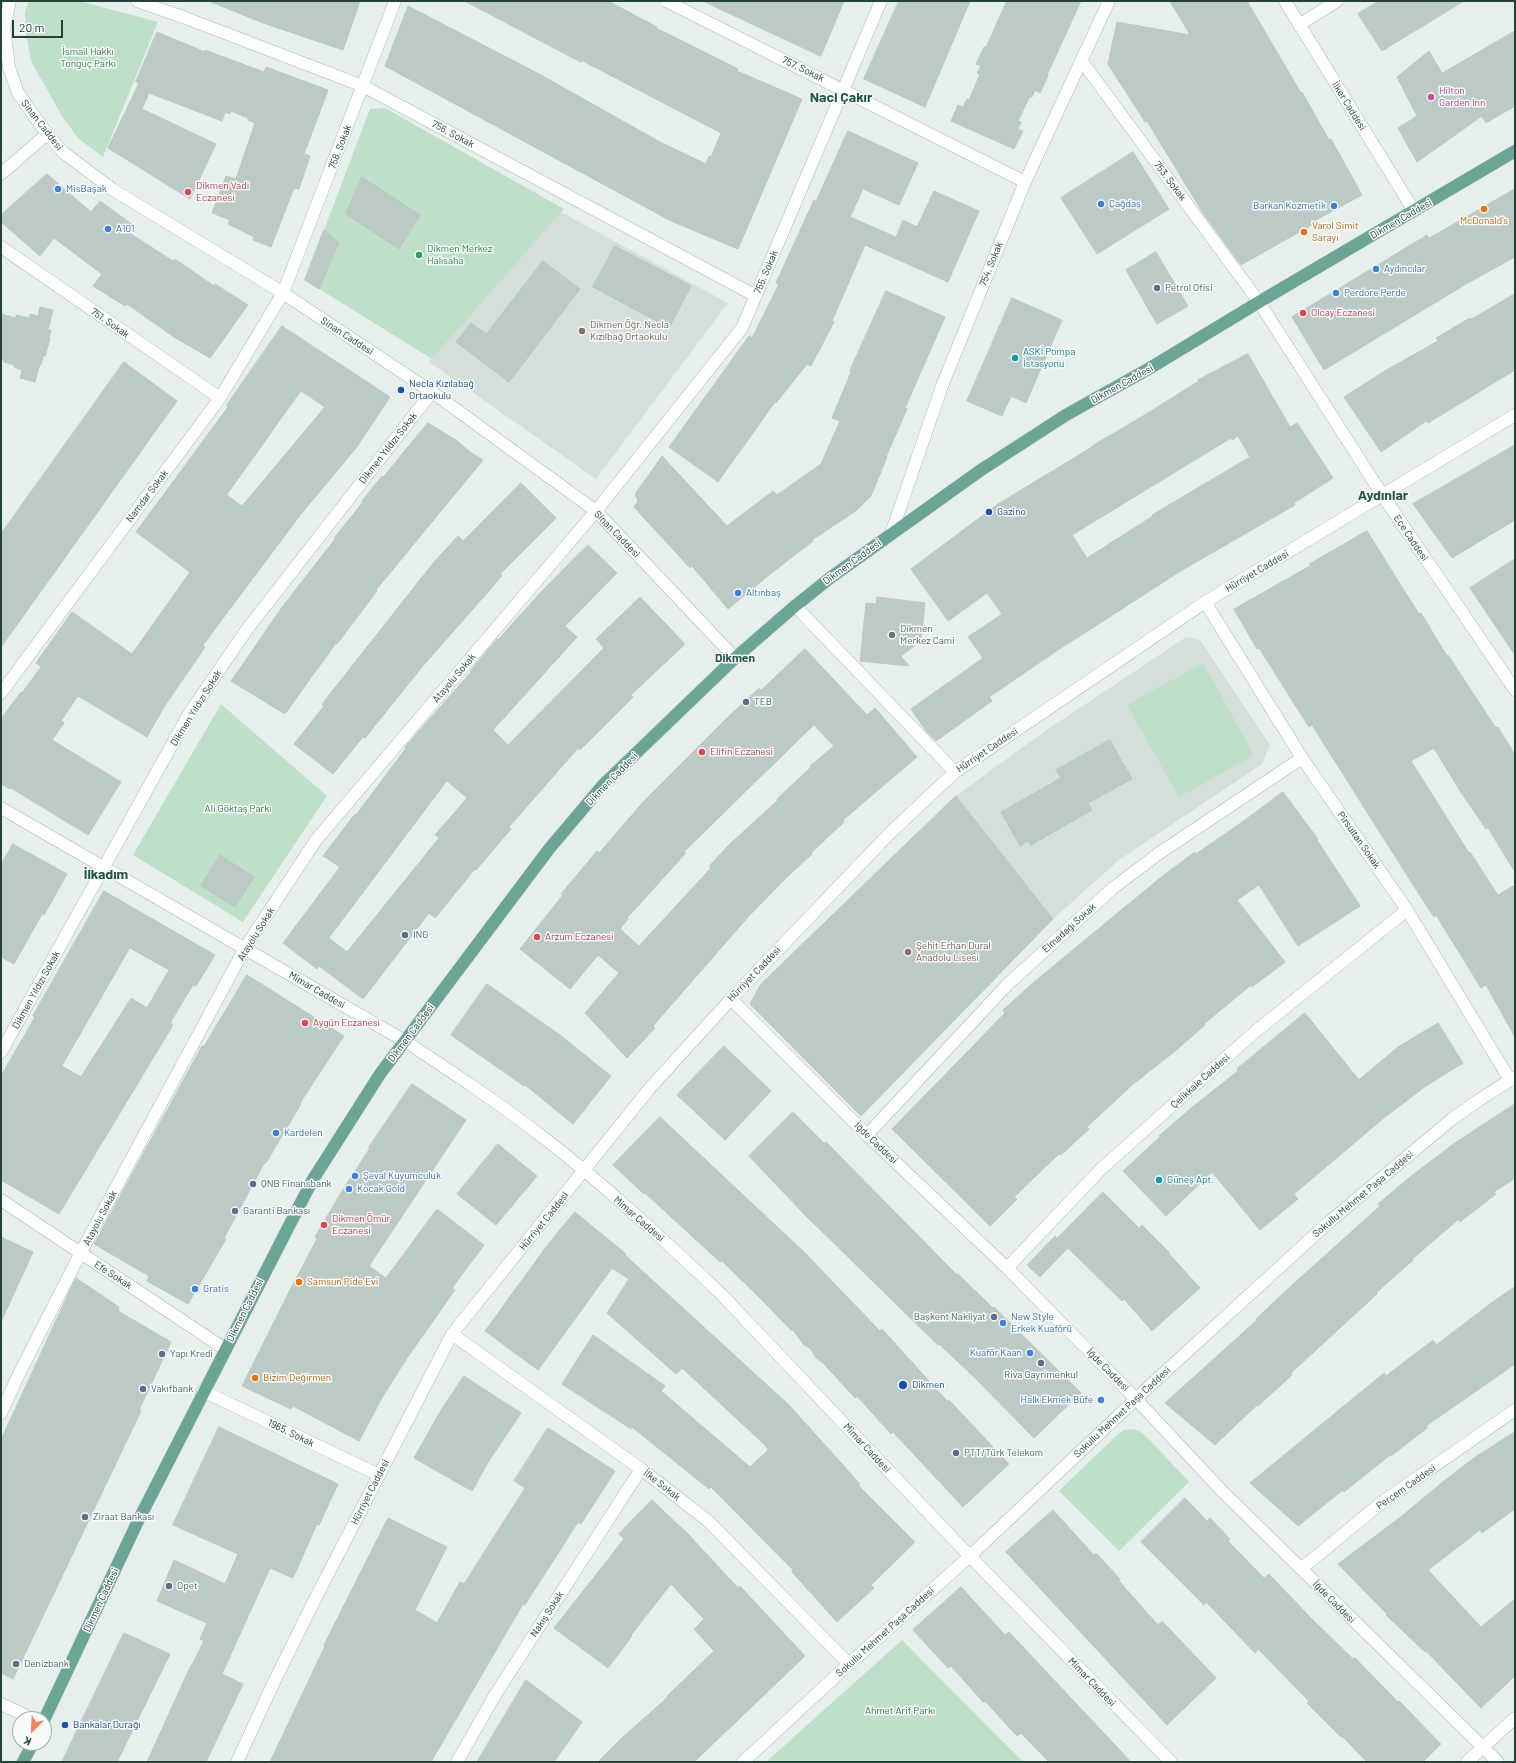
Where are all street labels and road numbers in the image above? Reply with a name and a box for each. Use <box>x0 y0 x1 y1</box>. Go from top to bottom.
street label: 757. Sokak <box>780 54 826 84</box>
street label: İlker Caddesi <box>1329 79 1369 133</box>
street label: Sinan Caddesi <box>19 97 65 153</box>
street label: 756. Sokak <box>430 118 476 150</box>
street label: 758. Sokak <box>326 123 354 171</box>
street label: 753. Sokak <box>1151 159 1189 203</box>
street label: Dikmen Caddesi <box>1368 196 1434 242</box>
street label: 754. Sokak <box>977 240 1005 288</box>
street label: 755. Sokak <box>751 248 781 296</box>
street label: 751. Sokak <box>88 305 132 341</box>
street label: Sinan Caddesi <box>318 314 376 358</box>
street label: Dikmen Caddesi <box>1089 362 1155 406</box>
street label: Dikmen Yıldızı Sokak <box>356 410 420 486</box>
street label: Namdar Sokak <box>123 467 171 525</box>
street label: Sinan Caddesi <box>592 508 642 560</box>
street label: Ece Caddesi <box>1391 513 1431 563</box>
street label: Dikmen Caddesi <box>820 537 884 587</box>
street label: Hürriyet Caddesi <box>1223 547 1291 595</box>
street label: Atayolu Sokak <box>430 651 478 705</box>
street label: Dikmen Yıldızı Sokak <box>168 668 224 748</box>
street label: Hürriyet Caddesi <box>954 725 1020 775</box>
street label: Dikmen Caddesi <box>584 750 640 808</box>
street label: Pirsultan Sokak <box>1335 809 1383 871</box>
street label: Elmadağı Sokak <box>1040 901 1098 955</box>
street label: Atayolu Sokak <box>235 905 277 963</box>
street label: Hürriyet Caddesi <box>725 944 783 1004</box>
street label: Dikmen Yıldızı Sokak <box>10 949 62 1031</box>
street label: Mimar Caddesi <box>287 969 347 1011</box>
street label: Dikmen Caddesi <box>385 1002 437 1064</box>
street label: Çelikkale Caddesi <box>1168 1051 1232 1111</box>
street label: İğde Caddesi <box>852 1119 900 1167</box>
street label: Sokullu Mehmet Paşa Caddesi <box>1310 1148 1416 1240</box>
street label: Atayolu Sokak <box>80 1188 120 1248</box>
street label: Hürriyet Caddesi <box>517 1189 571 1253</box>
street label: Mimar Caddesi <box>611 1194 667 1244</box>
street label: Efe Sokak <box>92 1258 134 1292</box>
street label: Dikmen Caddesi <box>224 1276 266 1344</box>
street label: İğde Caddesi <box>1084 1346 1132 1394</box>
street label: Sokullu Mehmet Paşa Caddesi <box>1071 1364 1173 1460</box>
street label: 1965. Sokak <box>266 1417 316 1449</box>
street label: Mimar Caddesi <box>841 1421 893 1475</box>
street label: Hürriyet Caddesi <box>348 1457 392 1527</box>
street label: Perçem Caddesi <box>1374 1462 1438 1512</box>
street label: İlke Sokak <box>641 1467 683 1503</box>
street label: Dikmen Caddesi <box>81 1566 121 1634</box>
street label: İğde Caddesi <box>1310 1578 1358 1626</box>
street label: Sokullu Mehmet Paşa Caddesi <box>833 1585 937 1679</box>
street label: Nakış Sokak <box>528 1589 566 1639</box>
street label: Mimar Caddesi <box>1066 1655 1118 1709</box>

